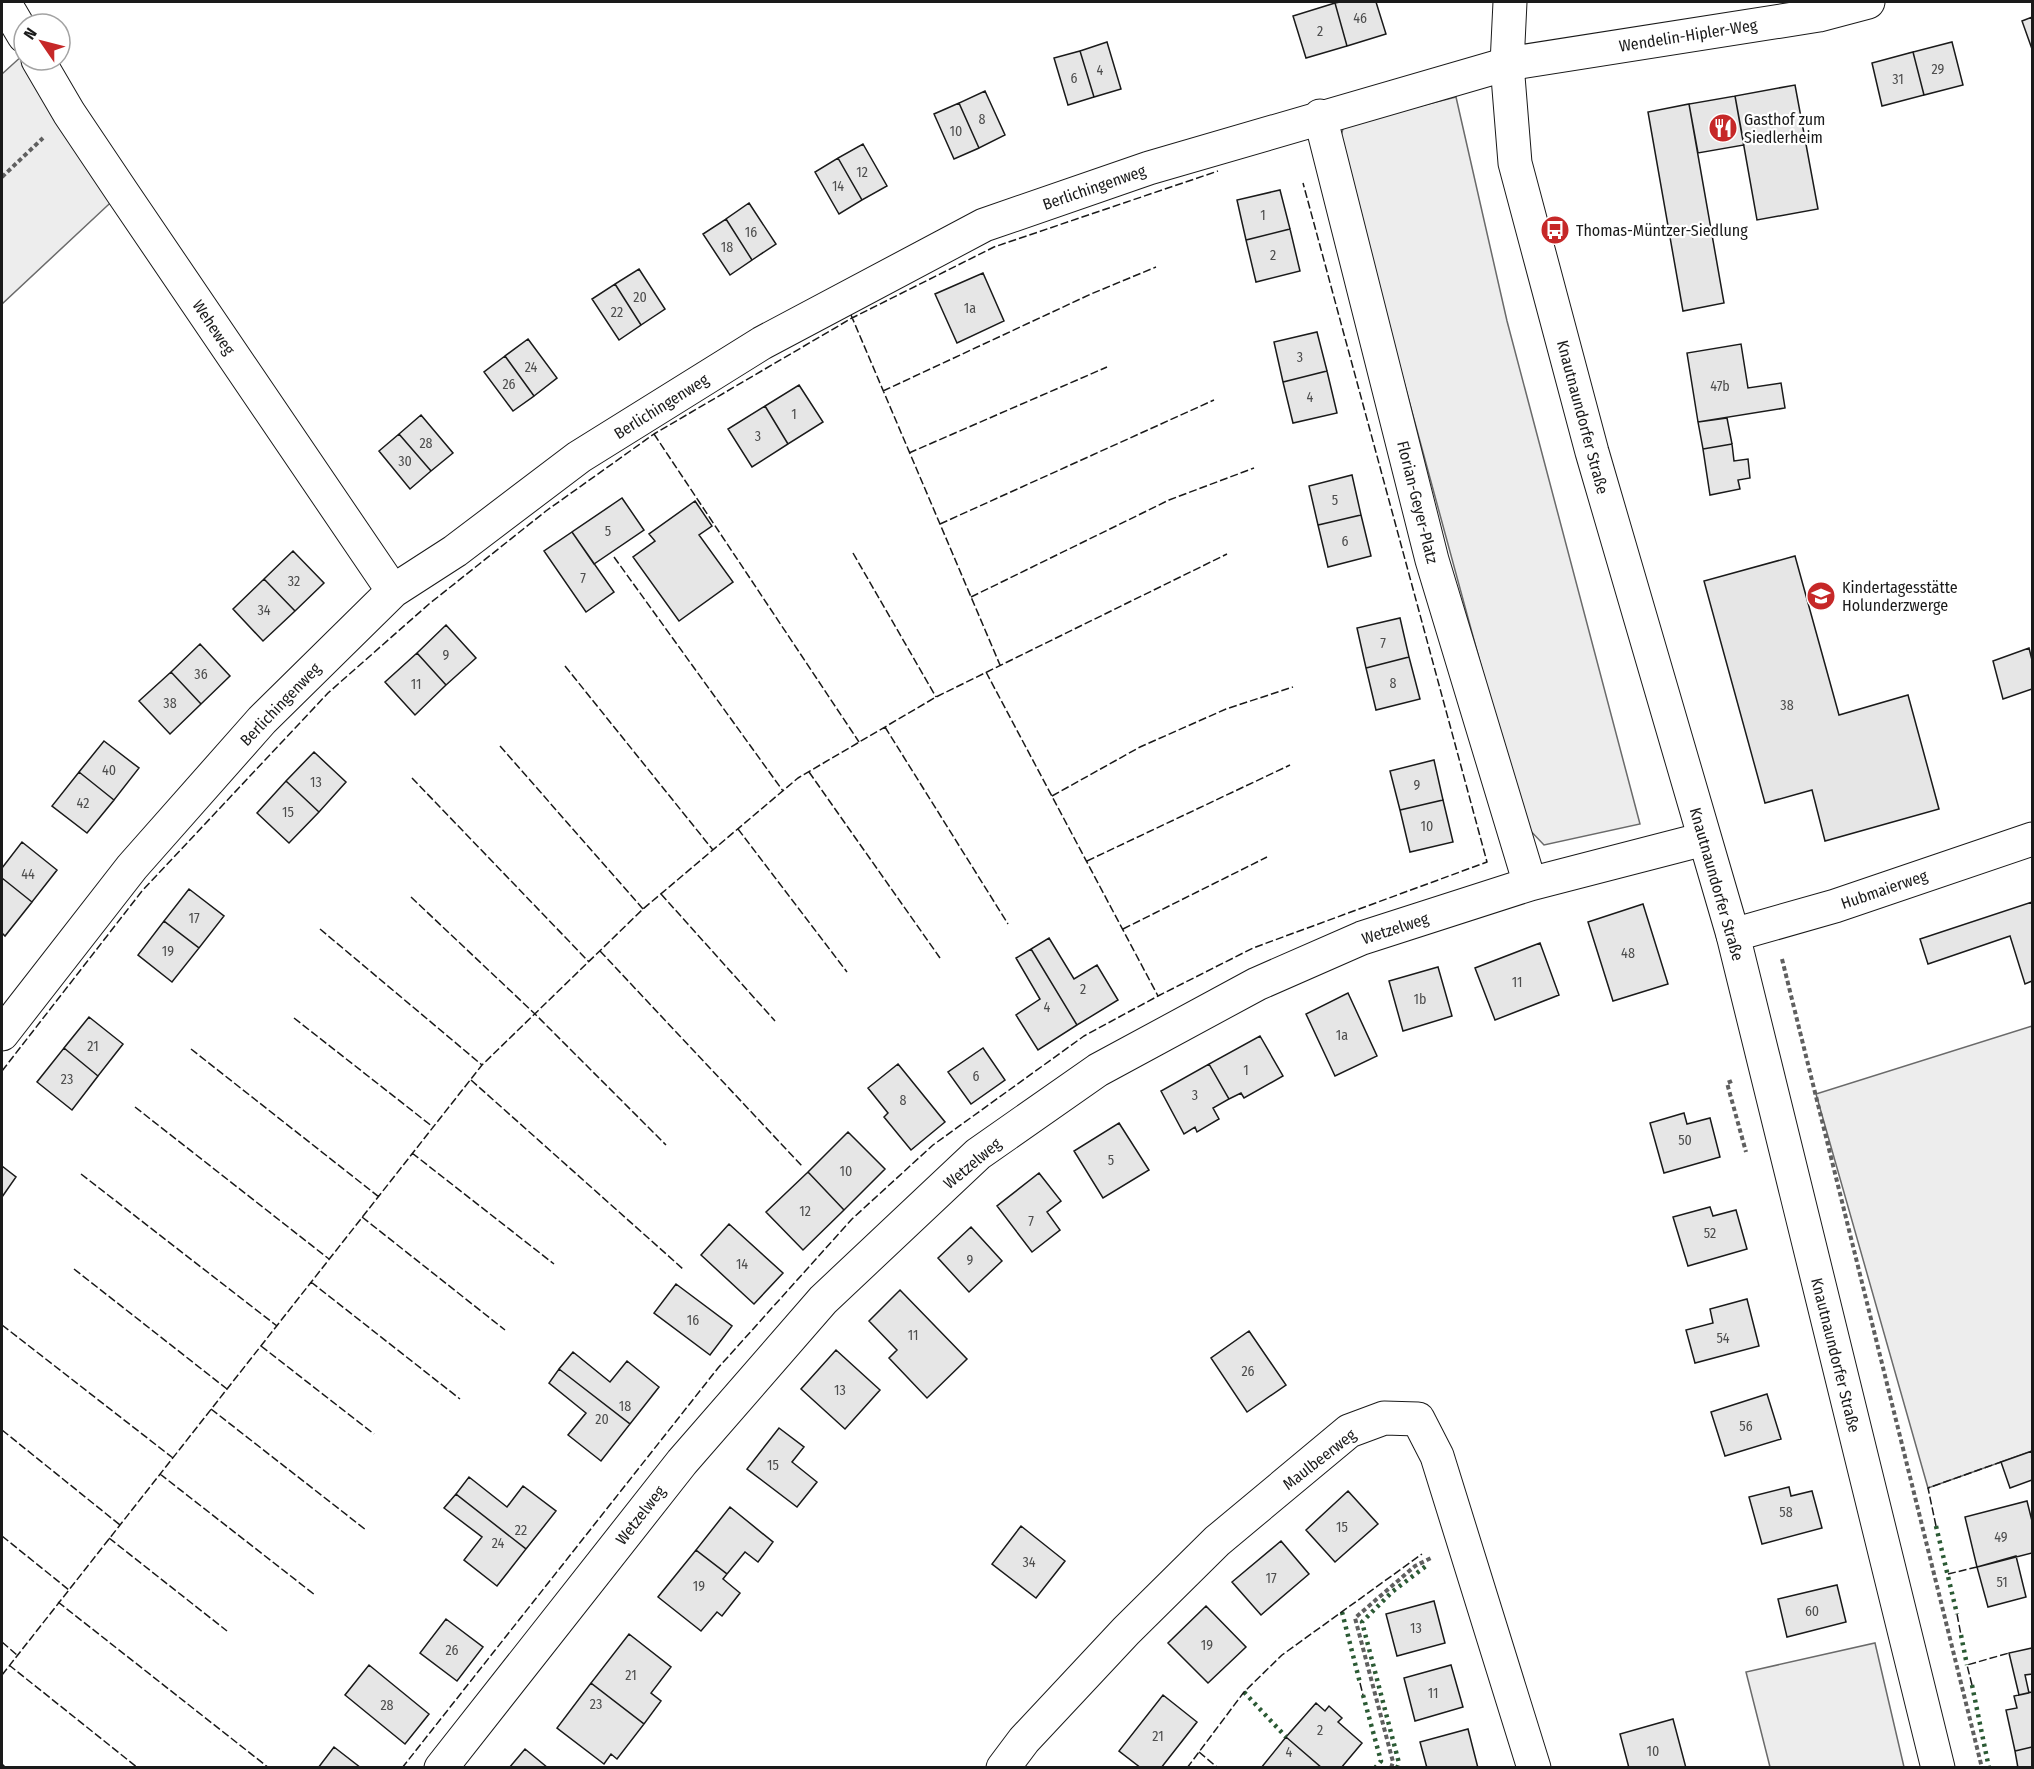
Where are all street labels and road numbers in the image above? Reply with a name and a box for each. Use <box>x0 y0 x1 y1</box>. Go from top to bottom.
street label: Wendelin-Hipler-Weg <box>1618 15 1759 56</box>
street label: Berlichingenweg <box>1040 161 1149 214</box>
street label: Weheweg <box>188 296 239 359</box>
street label: Knautnaundorfer Straße <box>1553 338 1612 496</box>
street label: Berlichingenweg <box>611 370 712 443</box>
street label: Florian-Geyer-Platz <box>1393 439 1442 565</box>
street label: Berlichingenweg <box>236 659 325 750</box>
street label: Knautnaundorfer Straße <box>1686 805 1748 963</box>
street label: Hubmaierweg <box>1838 866 1930 913</box>
street label: Wetzelweg <box>1359 909 1431 948</box>
street label: Wetzelweg <box>940 1134 1005 1193</box>
street label: Knautnaundorfer Straße <box>1807 1276 1864 1434</box>
street label: Maulbeerweg <box>1279 1425 1360 1494</box>
street label: Wetzelweg <box>612 1482 669 1548</box>

